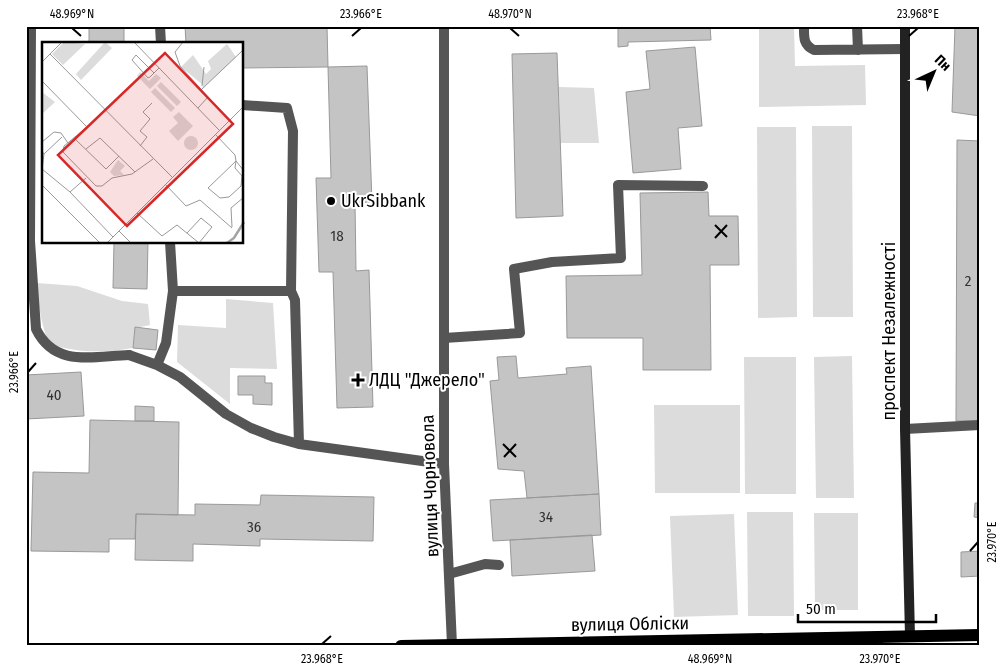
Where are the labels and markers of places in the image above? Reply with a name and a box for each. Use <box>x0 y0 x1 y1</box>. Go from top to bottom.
place label: UkrSibbank <box>341 190 426 212</box>
marker: UkrSibbank <box>325 195 337 207</box>
place label: ЛДЦ "Джерело" <box>369 369 485 391</box>
marker: ЛДЦ "Джерело" <box>351 373 365 387</box>

